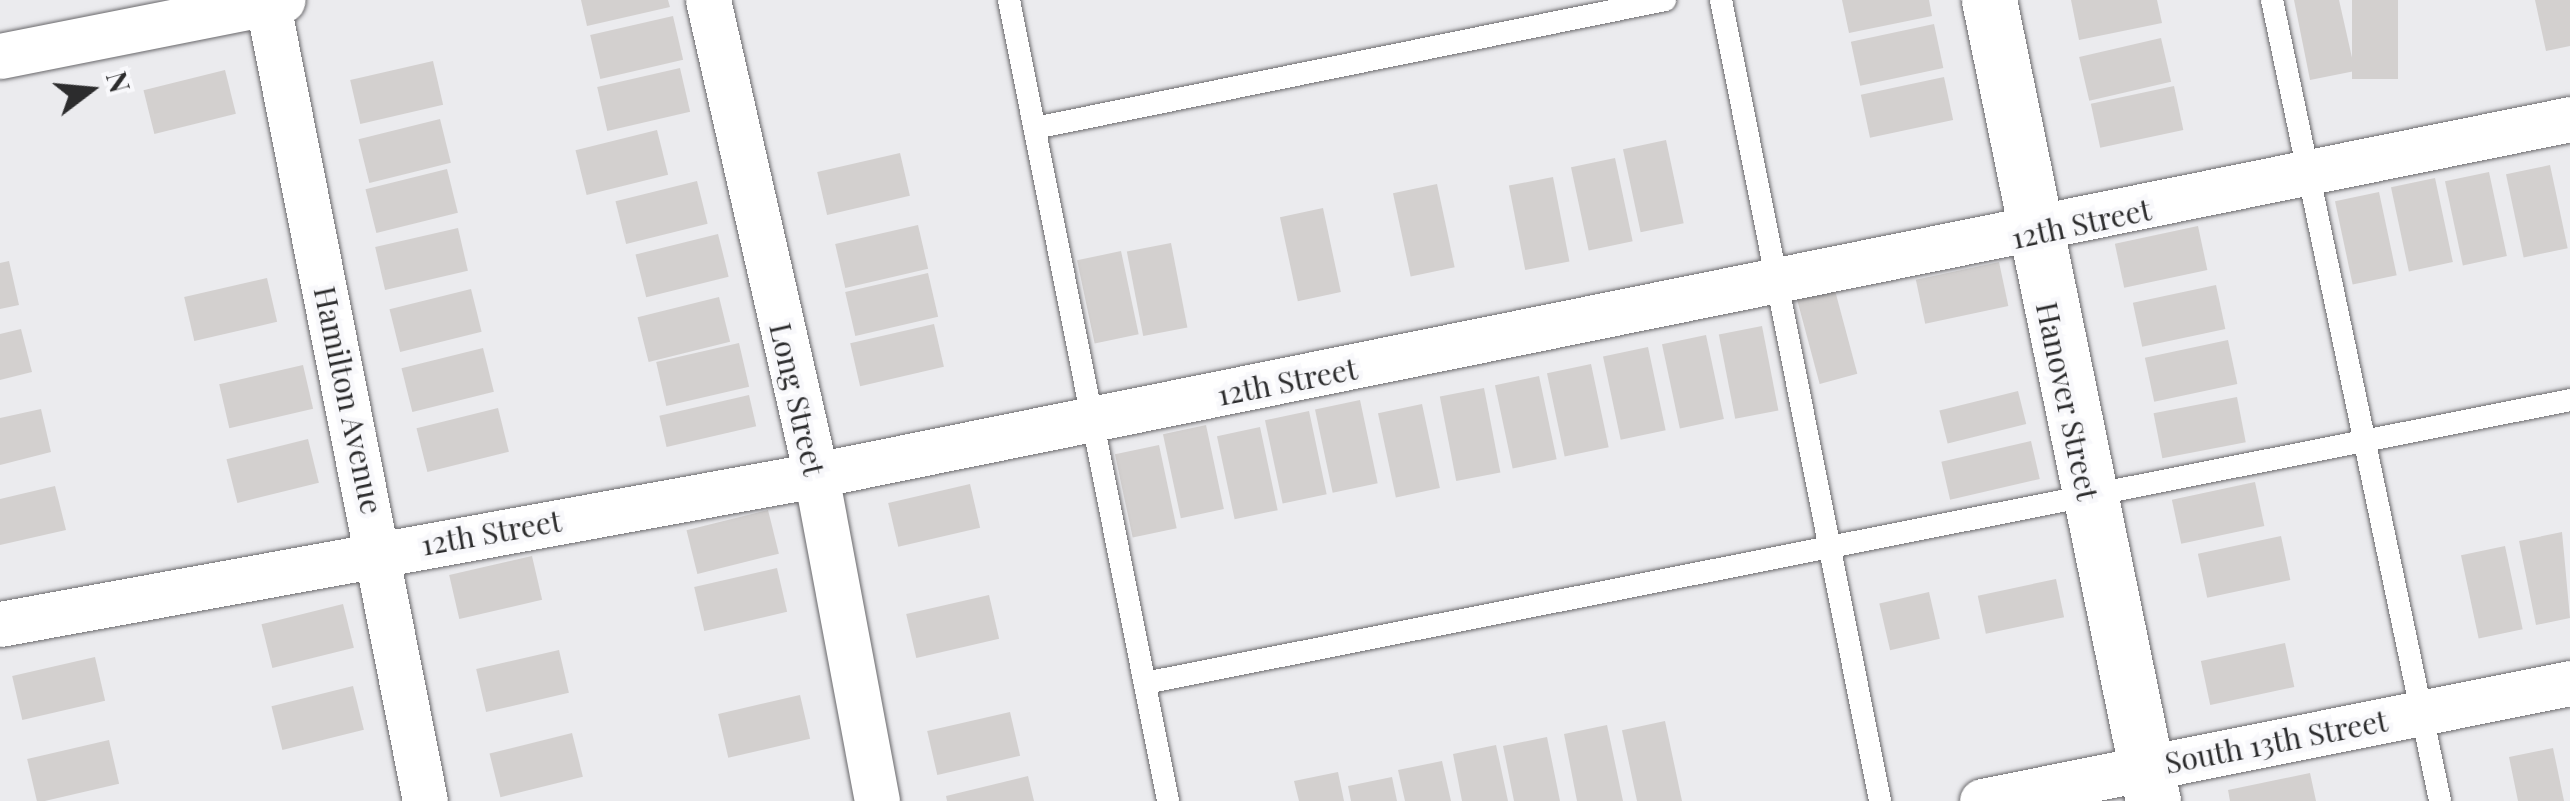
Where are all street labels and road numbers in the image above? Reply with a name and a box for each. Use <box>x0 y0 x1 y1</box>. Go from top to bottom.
street label: 12th Street <box>2008 191 2154 255</box>
street label: Hamilton Avenue <box>307 282 391 518</box>
street label: Hanover Street <box>2029 298 2107 504</box>
street label: Long Street <box>763 319 833 479</box>
street label: 12th Street <box>1214 350 1360 412</box>
street label: 12th Street <box>418 502 564 562</box>
street label: South 13th Street <box>2162 702 2390 780</box>

